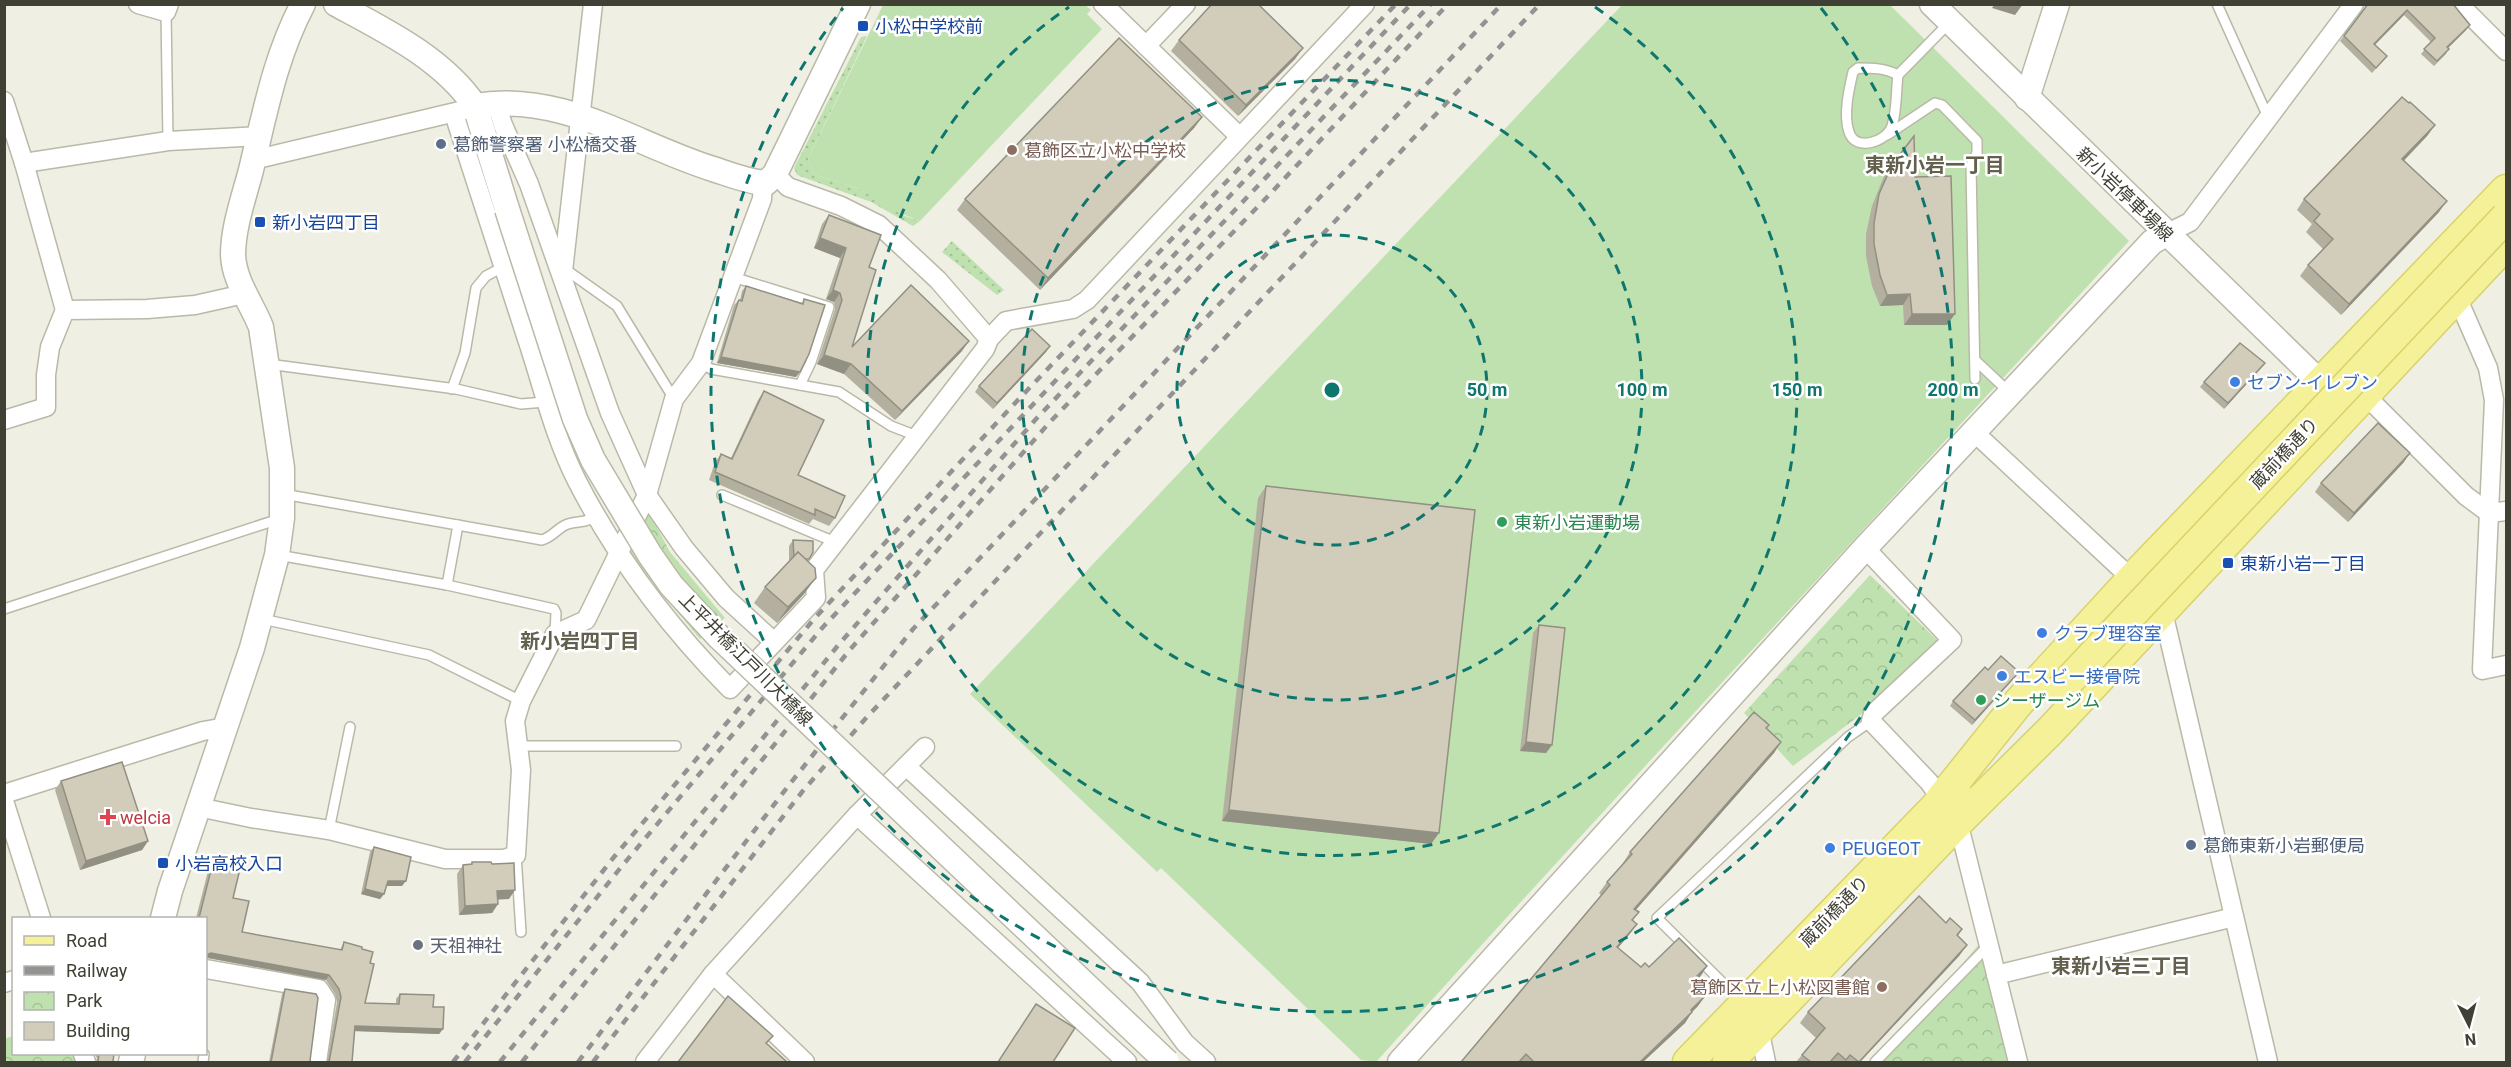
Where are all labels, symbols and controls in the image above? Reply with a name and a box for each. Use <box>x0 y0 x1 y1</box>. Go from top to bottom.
place label: 小松中学校前 <box>875 16 983 37</box>
marker: 小松中学校前 <box>856 19 870 33</box>
place label: 葛飾警察署 小松橋交番 <box>453 134 637 155</box>
marker: 葛飾警察署 小松橋交番 <box>434 137 448 151</box>
place label: 葛飾区立小松中学校 <box>1024 140 1186 161</box>
marker: 葛飾区立小松中学校 <box>1005 143 1019 157</box>
street label: 新小岩停車場線 <box>2072 143 2178 245</box>
district label: 東新小岩一丁目 <box>1865 153 2005 177</box>
place label: 新小岩四丁目 <box>272 212 380 233</box>
marker: 新小岩四丁目 <box>253 215 267 229</box>
place label: セブン-イレブン <box>2247 372 2378 393</box>
marker: セブン-イレブン <box>2228 375 2242 389</box>
text: 50 m <box>1467 379 1507 400</box>
text: 100 m <box>1616 379 1668 400</box>
text: 150 m <box>1771 379 1823 400</box>
text: 200 m <box>1927 379 1979 400</box>
centre of rings <box>1322 380 1342 400</box>
street label: 蔵前橋通り <box>2246 413 2322 493</box>
place label: 東新小岩運動場 <box>1514 512 1640 533</box>
marker: 東新小岩運動場 <box>1495 515 1509 529</box>
place label: 東新小岩一丁目 <box>2240 553 2366 574</box>
marker: 東新小岩一丁目 <box>2221 556 2235 570</box>
street label: 上平井橋江戸川大橋線 <box>675 588 817 730</box>
place label: クラブ理容室 <box>2054 623 2162 644</box>
marker: クラブ理容室 <box>2035 626 2049 640</box>
district label: 新小岩四丁目 <box>520 629 640 653</box>
place label: エスビー接骨院 <box>2014 666 2140 687</box>
marker: エスビー接骨院 <box>1995 669 2009 683</box>
place label: シーザージム <box>1993 690 2100 711</box>
marker: シーザージム <box>1974 693 1988 707</box>
place label: welcia <box>120 807 171 828</box>
marker: welcia <box>101 810 115 824</box>
place label: 葛飾東新小岩郵便局 <box>2203 835 2365 856</box>
place label: PEUGEOT <box>1842 838 1921 859</box>
marker: 葛飾東新小岩郵便局 <box>2184 838 2198 852</box>
marker: PEUGEOT <box>1823 841 1837 855</box>
place label: 小岩高校入口 <box>175 853 283 874</box>
marker: 小岩高校入口 <box>156 856 170 870</box>
street label: 蔵前橋通り <box>1795 871 1873 951</box>
legend <box>12 917 207 1055</box>
text: Road <box>66 930 107 951</box>
place label: 天祖神社 <box>430 935 502 956</box>
marker: 天祖神社 <box>411 938 425 952</box>
district label: 東新小岩三丁目 <box>2051 954 2191 978</box>
text: Railway <box>66 960 128 981</box>
place label: 葛飾区立上小松図書館 <box>1690 977 1870 998</box>
marker: 葛飾区立上小松図書館 <box>1875 980 1889 994</box>
text: Park <box>66 990 103 1011</box>
north arrow <box>2439 995 2499 1055</box>
text: Building <box>66 1020 130 1041</box>
text: N <box>2464 1029 2477 1049</box>

